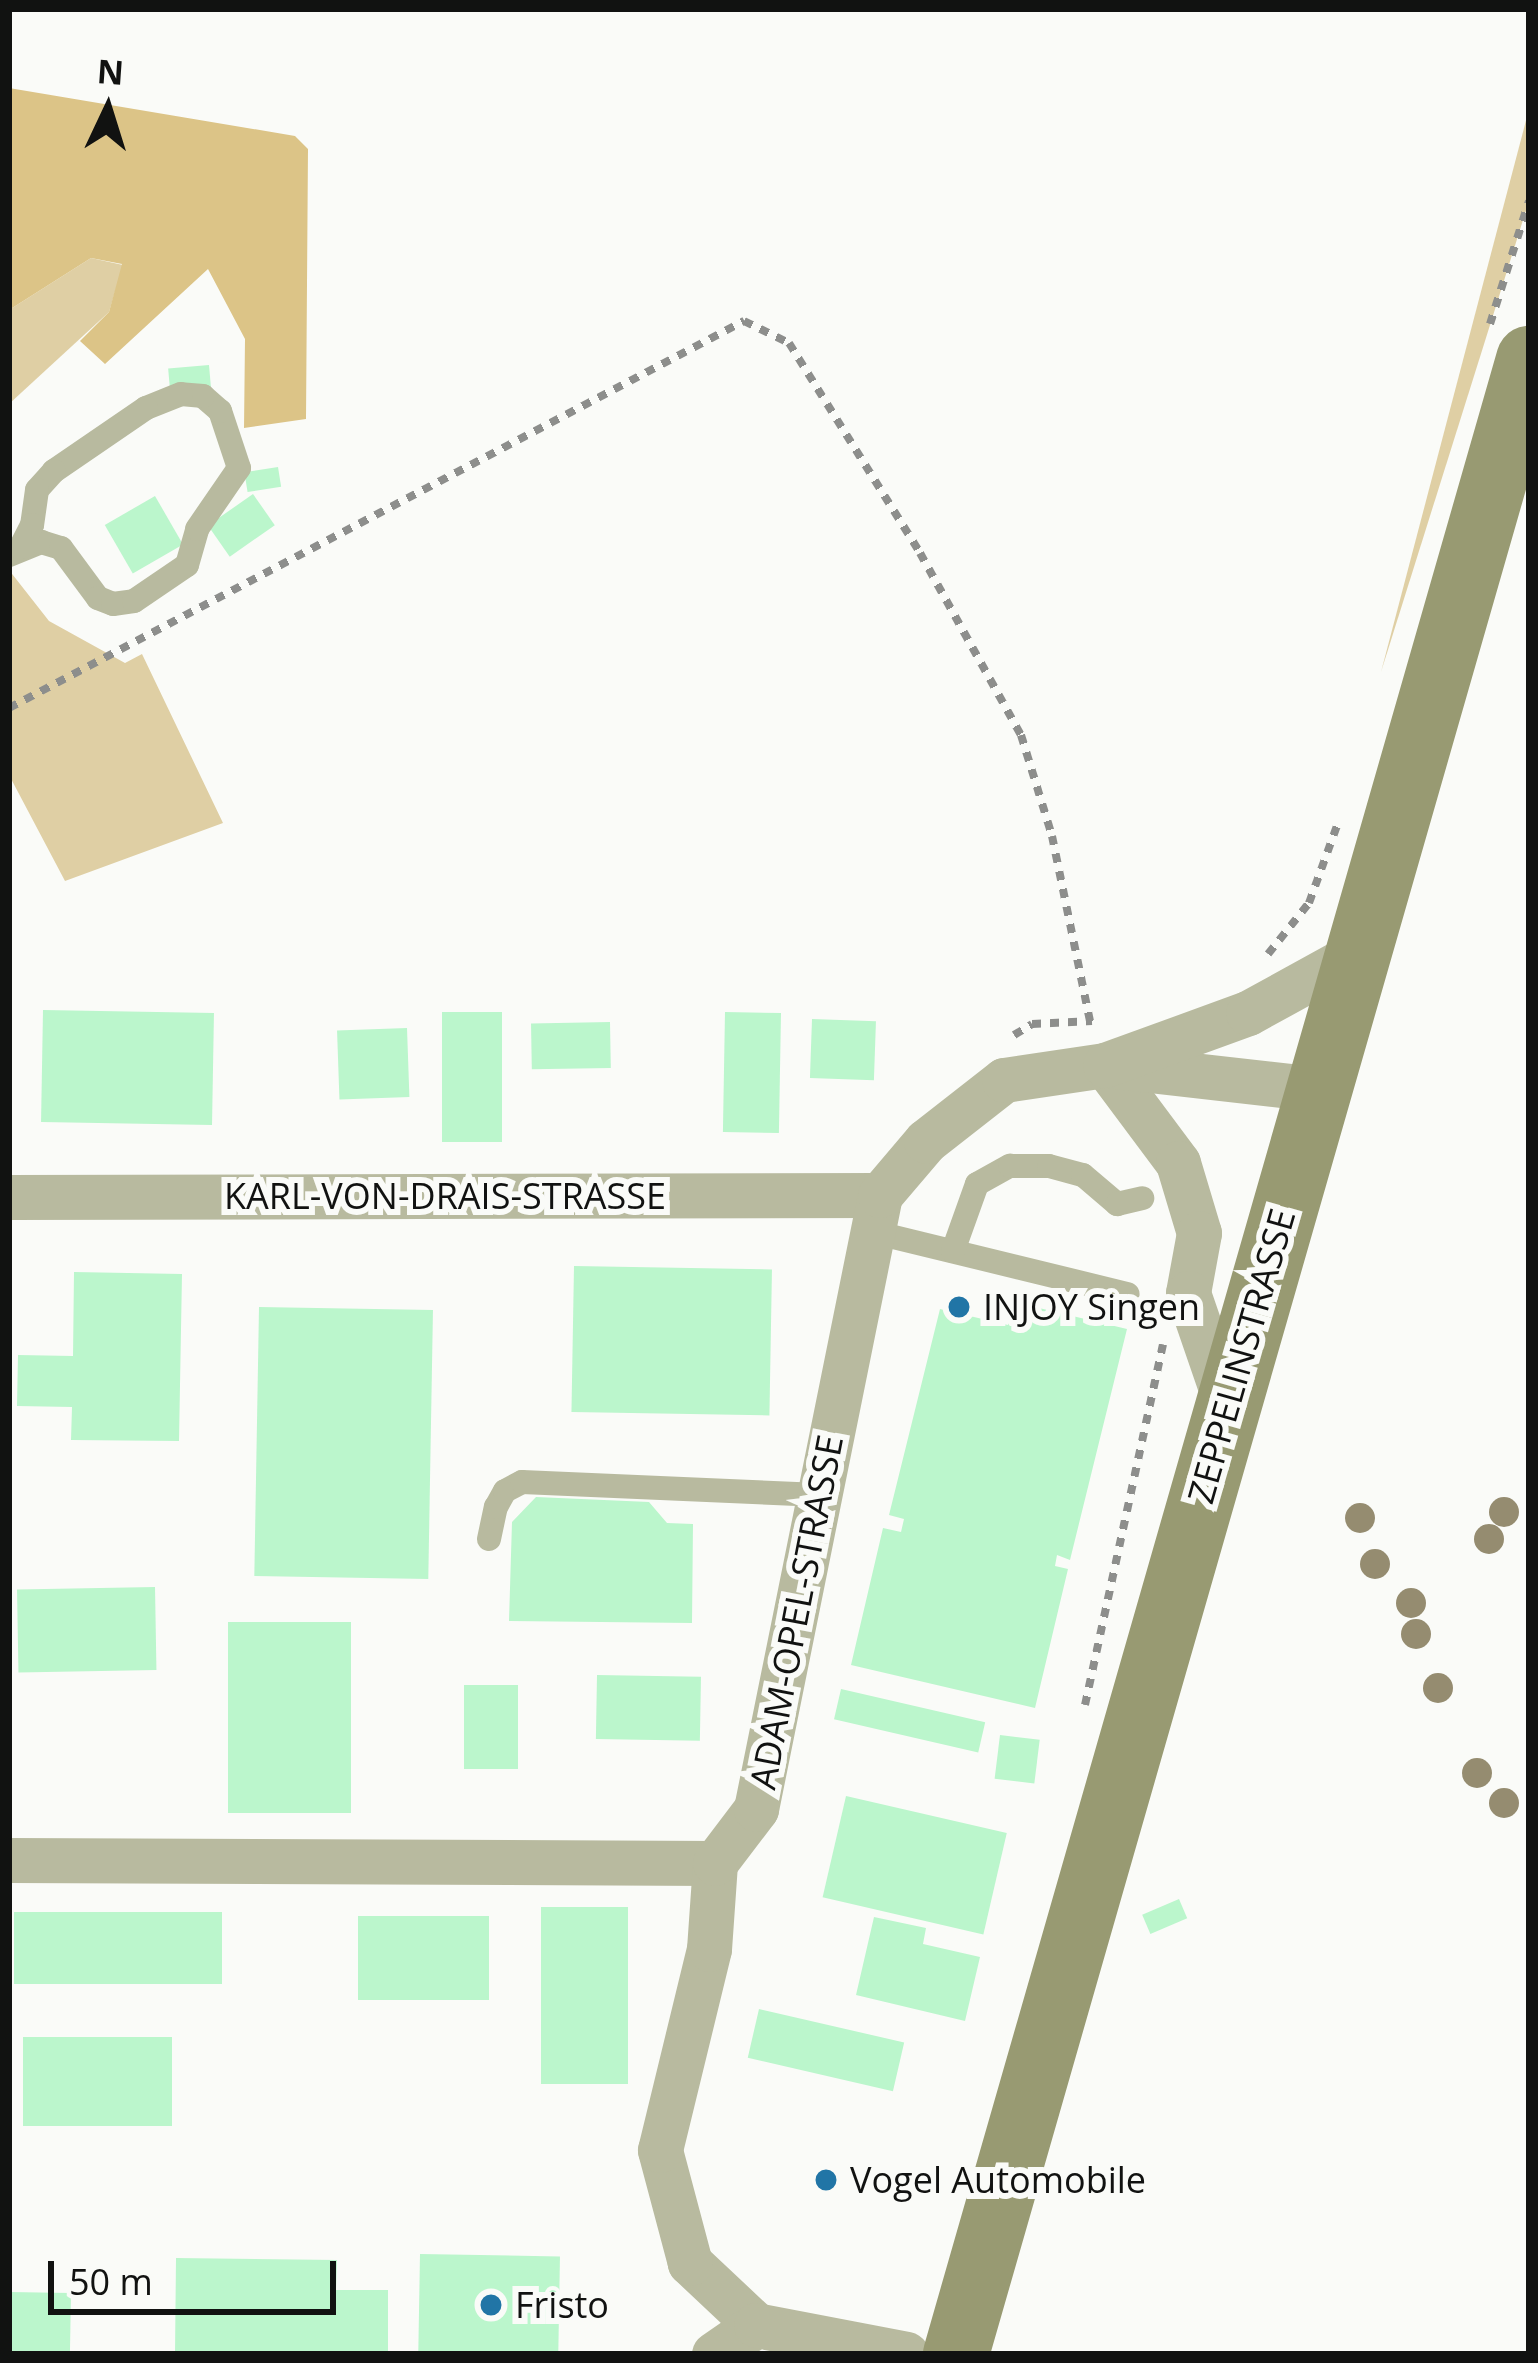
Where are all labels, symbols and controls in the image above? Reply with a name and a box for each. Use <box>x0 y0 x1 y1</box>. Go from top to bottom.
north arrow <box>48 48 168 168</box>
text: N <box>96 48 126 95</box>
street label: KARL-VON-DRAIS-STRASSE <box>224 1174 666 1218</box>
street label: ZEPPELINSTRASSE <box>1178 1204 1304 1508</box>
place label: INJOY Singen <box>983 1285 1200 1329</box>
marker: INJOY Singen <box>946 1294 972 1320</box>
street label: ADAM-OPEL-STRASSE <box>740 1431 852 1793</box>
place label: Vogel Automobile <box>850 2158 1146 2202</box>
marker: Vogel Automobile <box>813 2167 839 2193</box>
scale bar <box>54 2237 342 2311</box>
text: 50 m <box>69 2257 153 2306</box>
place label: Fristo <box>515 2283 609 2327</box>
marker: Fristo <box>478 2292 504 2318</box>

